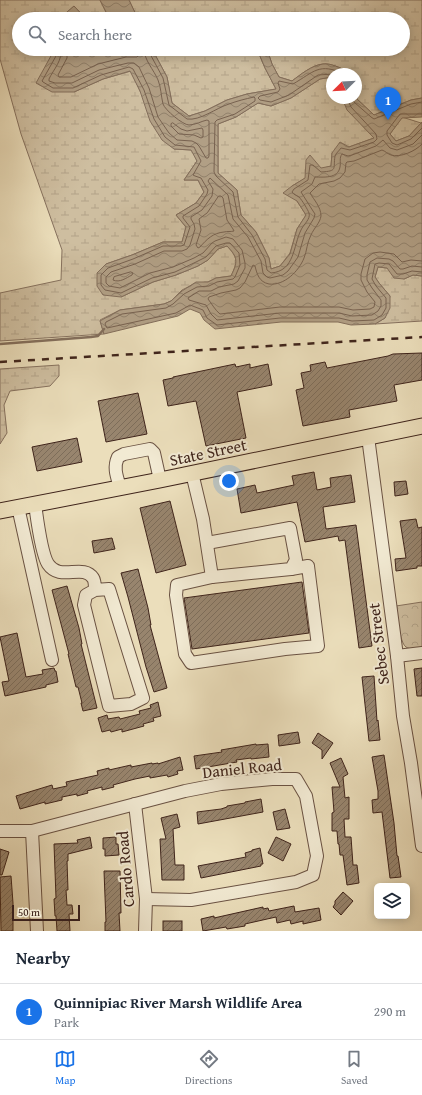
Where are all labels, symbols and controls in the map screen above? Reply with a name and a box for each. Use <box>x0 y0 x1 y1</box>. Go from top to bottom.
search box <box>12 12 410 56</box>
icon: search <box>26 23 48 45</box>
text: Search here <box>58 24 132 45</box>
north arrow <box>326 68 362 104</box>
pin: 1 <box>375 87 401 120</box>
street label: State Street <box>167 432 249 472</box>
your location <box>219 471 239 491</box>
street label: Sebec Street <box>361 601 395 686</box>
street label: Daniel Road <box>201 752 283 784</box>
street label: Cardo Road <box>110 829 140 908</box>
map controls <box>374 883 410 919</box>
button: layers <box>374 883 410 919</box>
scale bar <box>12 903 80 922</box>
text: 50 m <box>18 904 40 920</box>
text: Nearby <box>16 945 70 970</box>
text: Quinnipiac River Marsh Wildlife Area <box>54 992 302 1013</box>
text: 1 <box>26 1002 32 1021</box>
text: 290 m <box>374 1002 406 1021</box>
text: Park <box>54 1013 79 1032</box>
tab: Map <box>54 1048 76 1088</box>
tab: Directions <box>185 1048 232 1088</box>
tab: Saved <box>341 1048 368 1088</box>

